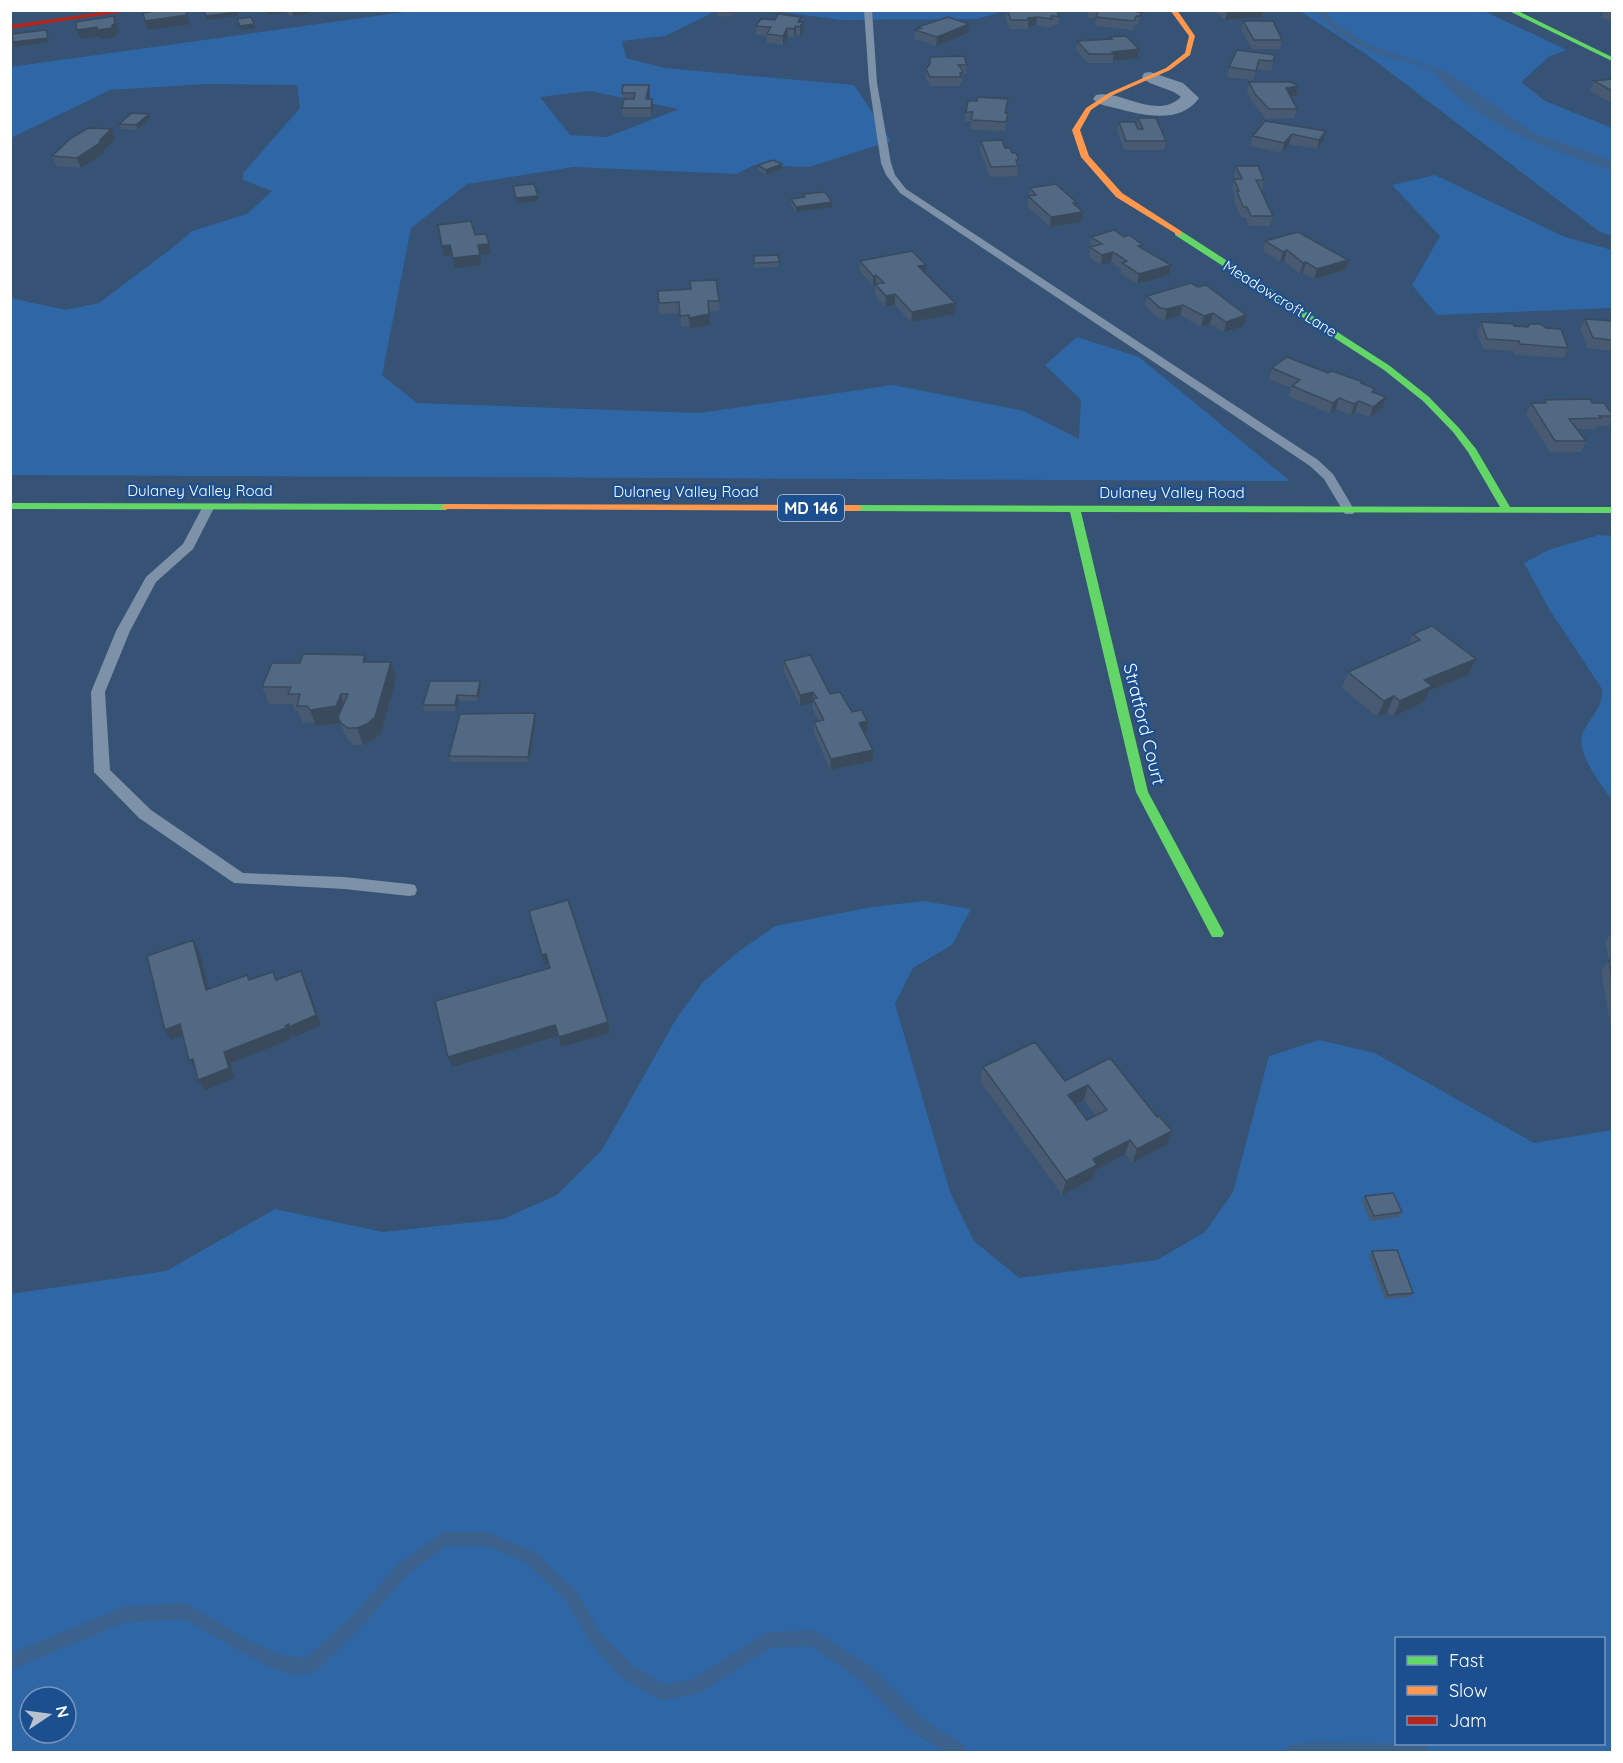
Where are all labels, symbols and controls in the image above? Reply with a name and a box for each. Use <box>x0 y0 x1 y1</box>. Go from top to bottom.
street label: Meadowcroft Lane <box>1220 256 1341 341</box>
street label: Dulaney Valley Road <box>127 481 273 500</box>
street label: Dulaney Valley Road <box>613 482 759 501</box>
street label: Dulaney Valley Road <box>1099 483 1245 502</box>
road number: MD 146 <box>778 495 844 521</box>
street label: Stratford Court <box>1118 661 1171 787</box>
legend <box>1395 1637 1605 1745</box>
text: Fast <box>1449 1649 1484 1672</box>
text: Slow <box>1449 1679 1487 1702</box>
north arrow <box>18 1685 78 1745</box>
text: N <box>52 1704 74 1720</box>
text: Jam <box>1449 1709 1487 1732</box>

